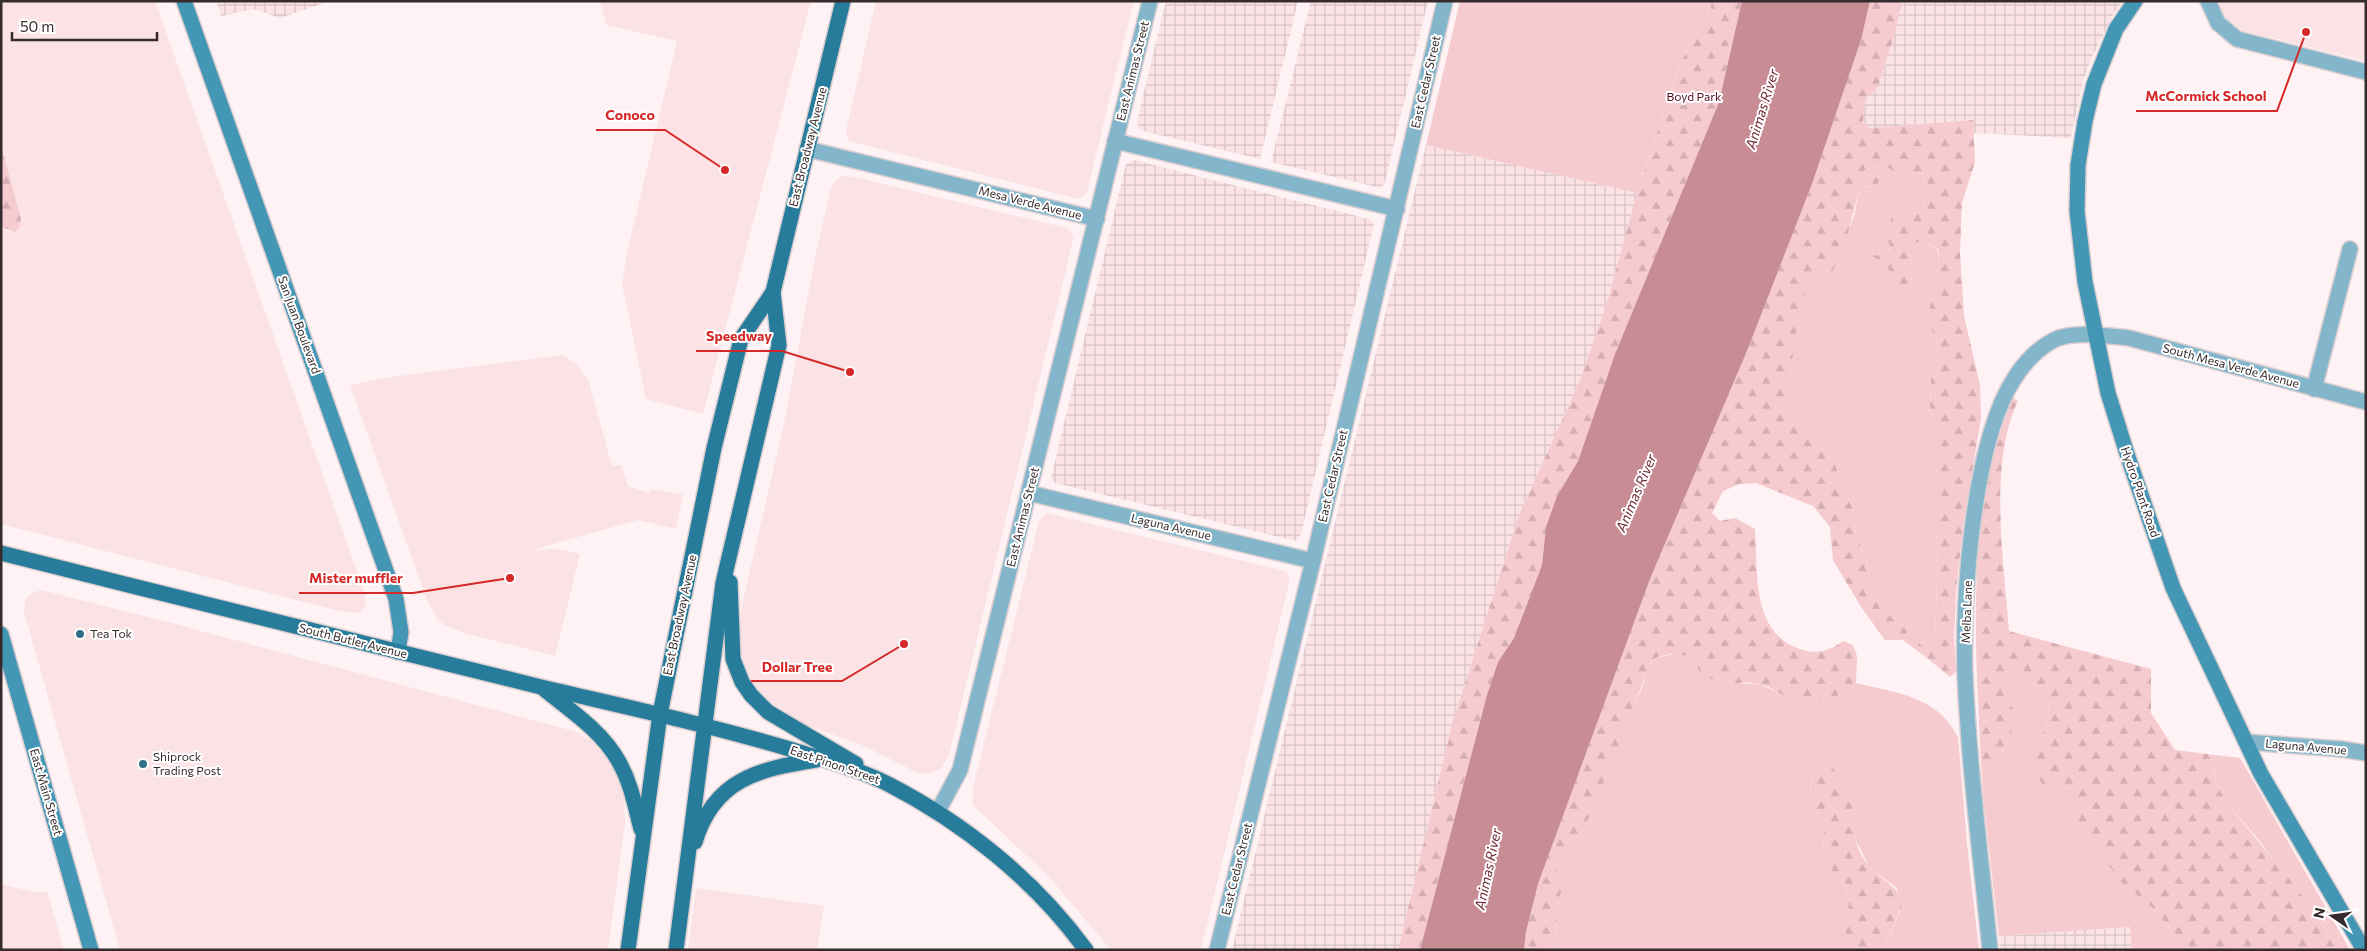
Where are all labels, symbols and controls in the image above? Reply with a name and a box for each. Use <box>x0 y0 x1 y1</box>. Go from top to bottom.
scale bar <box>12 10 158 42</box>
text: 50 m <box>20 17 54 35</box>
street label: East Animas Street <box>1113 19 1151 122</box>
street label: East Cedar Street <box>1408 34 1443 130</box>
water label: Animas River <box>1741 66 1782 152</box>
callout: McCormick School <box>2136 82 2277 111</box>
street label: East Broadway Avenue <box>785 85 829 208</box>
text: McCormick School <box>2145 87 2267 104</box>
park label: Boyd Park <box>1666 89 1722 103</box>
callout: Conoco <box>596 101 665 130</box>
text: Conoco <box>605 106 655 123</box>
street label: Mesa Verde Avenue <box>977 182 1083 222</box>
street label: San Juan Boulevard <box>275 274 324 376</box>
callout: Speedway <box>696 322 782 351</box>
text: Speedway <box>706 327 772 344</box>
street label: South Mesa Verde Avenue <box>2161 340 2301 390</box>
street label: East Cedar Street <box>1315 428 1350 524</box>
street label: Hydro Plant Road <box>2119 444 2163 539</box>
water label: Animas River <box>1611 451 1660 535</box>
street label: East Animas Street <box>1003 465 1041 568</box>
street label: Laguna Avenue <box>1130 510 1213 542</box>
street label: East Broadway Avenue <box>659 553 699 676</box>
callout: Mister muffler <box>299 564 413 593</box>
text: Mister muffler <box>309 569 403 586</box>
street label: Melba Lane <box>1958 580 1974 644</box>
street label: South Butler Avenue <box>298 620 409 660</box>
place label: Tea Tok <box>90 626 133 640</box>
marker: Tea Tok <box>74 628 86 640</box>
callout: Dollar Tree <box>751 652 842 681</box>
text: Dollar Tree <box>762 658 832 675</box>
street label: Laguna Avenue <box>2265 735 2347 757</box>
street label: East Pinon Street <box>789 742 882 786</box>
street label: East Main Street <box>28 747 66 837</box>
place label: Shiprock Trading Post <box>153 749 221 777</box>
marker: Shiprock Trading Post <box>137 758 149 770</box>
street label: East Cedar Street <box>1218 821 1254 916</box>
water label: Animas River <box>1470 826 1505 912</box>
north arrow <box>2307 891 2357 941</box>
text: N <box>2309 906 2328 920</box>

